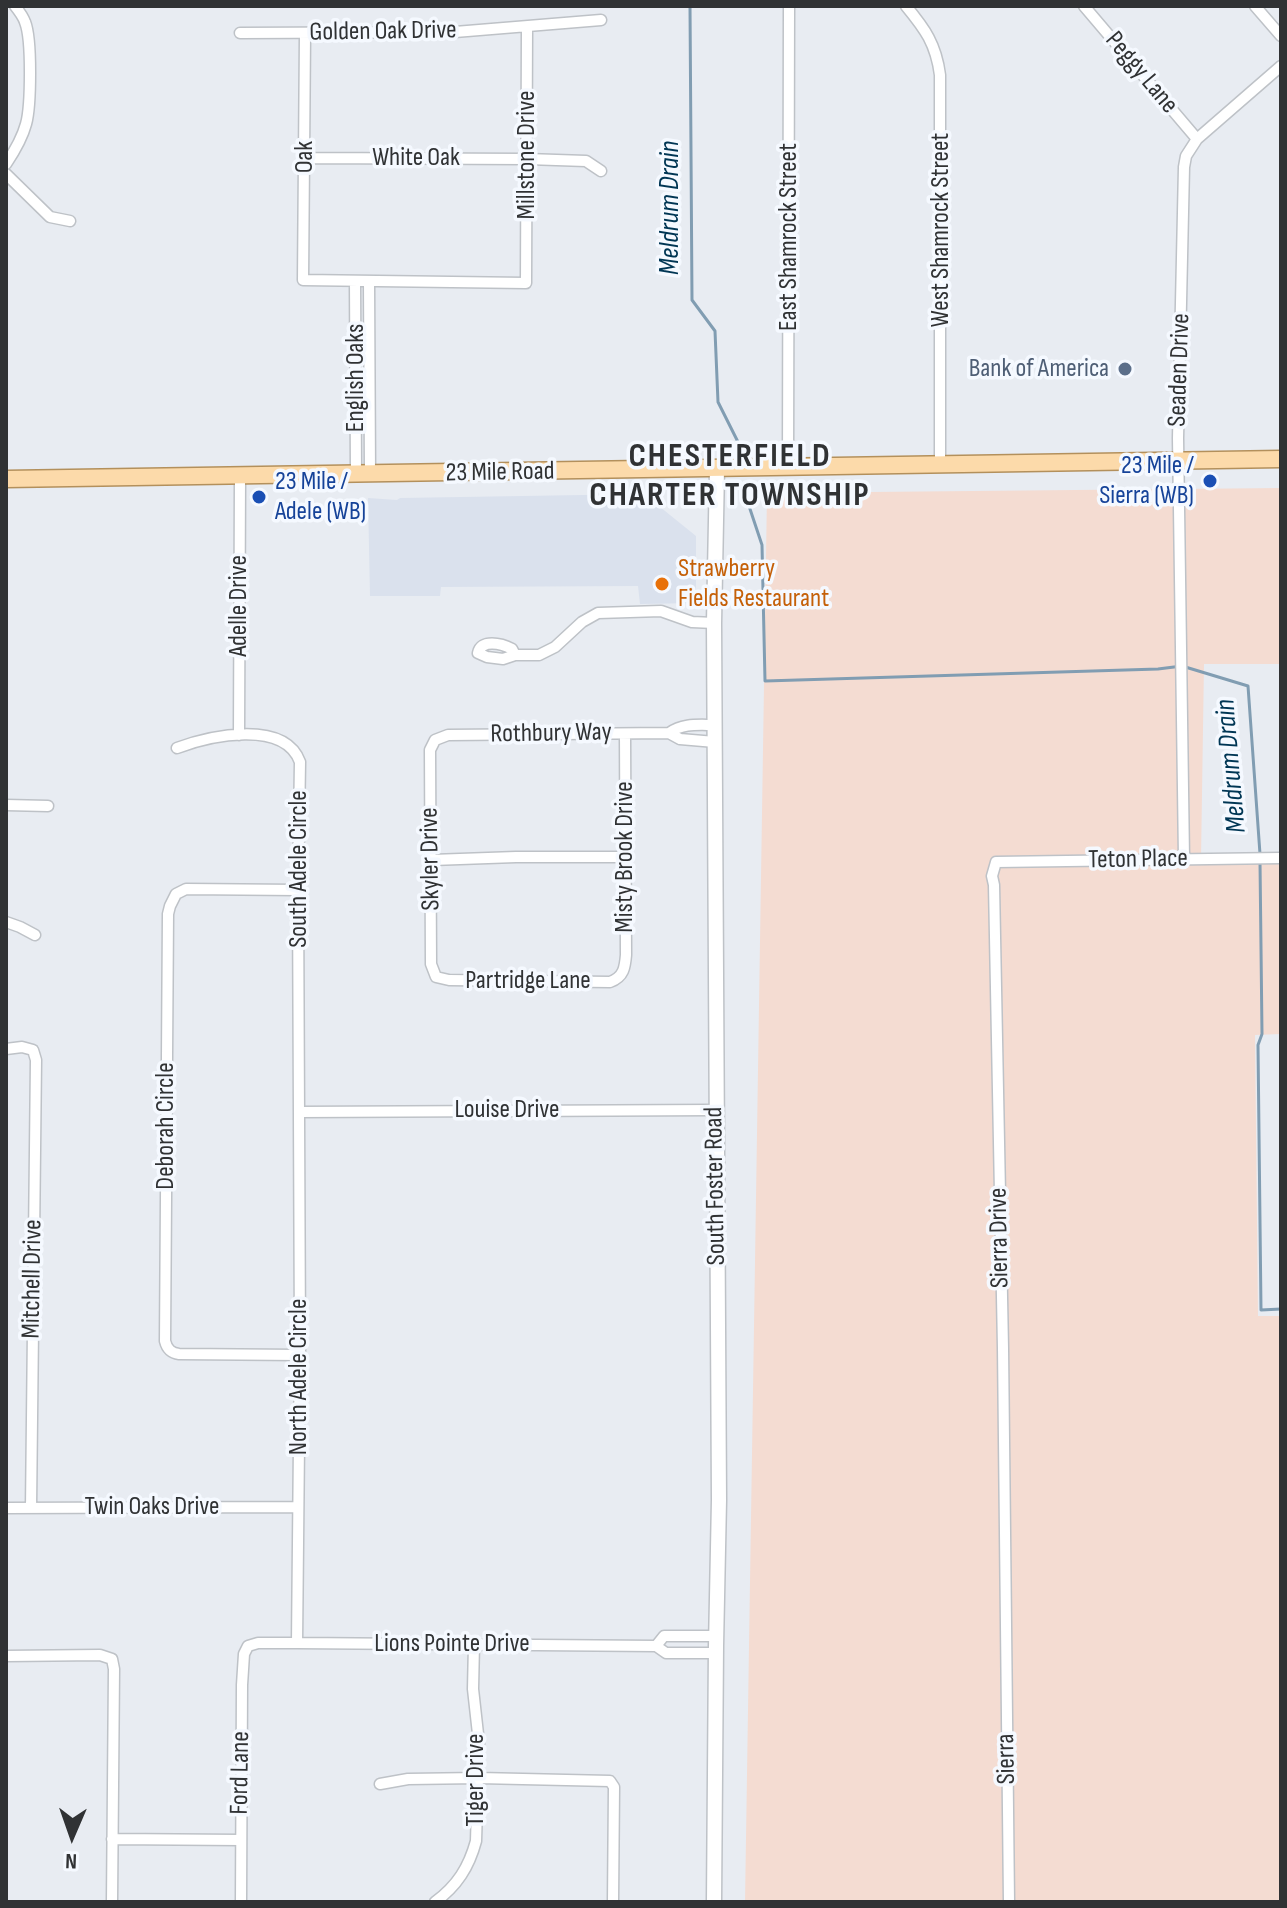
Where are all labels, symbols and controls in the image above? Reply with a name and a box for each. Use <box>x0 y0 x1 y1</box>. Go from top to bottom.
street label: Golden Oak Drive <box>309 15 457 49</box>
street label: Peggy Lane <box>1098 26 1184 120</box>
street label: Millstone Drive <box>511 91 543 219</box>
street label: West Shamrock Street <box>925 133 957 327</box>
street label: Oak <box>289 141 321 173</box>
water label: Meldrum Drain <box>654 141 688 275</box>
street label: White Oak <box>372 142 460 174</box>
street label: East Shamrock Street <box>773 143 805 331</box>
street label: Seaden Drive <box>1162 313 1198 427</box>
street label: English Oaks <box>340 324 372 432</box>
place label: Bank of America <box>969 353 1109 385</box>
marker: Bank of America <box>1116 360 1134 378</box>
district label: CHESTERFIELD CHARTER TOWNSHIP <box>589 437 871 516</box>
place label: 23 Mile / Sierra (WB) <box>1099 450 1194 512</box>
street label: 23 Mile Road <box>445 456 555 490</box>
place label: 23 Mile / Adele (WB) <box>275 466 366 528</box>
marker: 23 Mile / Sierra (WB) <box>1201 472 1219 490</box>
marker: 23 Mile / Adele (WB) <box>250 488 268 506</box>
place label: Strawberry Fields Restaurant <box>678 553 829 614</box>
street label: Adelle Drive <box>223 555 255 657</box>
marker: Strawberry Fields Restaurant <box>653 575 671 593</box>
water label: Meldrum Drain <box>1209 698 1255 834</box>
street label: Rothbury Way <box>490 717 612 751</box>
street label: Misty Brook Drive <box>609 781 641 933</box>
street label: South Adele Circle <box>283 790 315 948</box>
street label: Skyler Drive <box>415 807 447 911</box>
street label: Teton Place <box>1088 844 1188 876</box>
street label: Partridge Lane <box>465 965 591 997</box>
street label: Deborah Circle <box>150 1062 182 1190</box>
street label: Louise Drive <box>454 1094 560 1126</box>
street label: South Foster Road <box>699 1106 733 1266</box>
street label: Sierra Drive <box>984 1188 1016 1288</box>
street label: Mitchell Drive <box>16 1219 50 1339</box>
street label: North Adele Circle <box>283 1299 315 1455</box>
street label: Twin Oaks Drive <box>84 1491 220 1523</box>
street label: Lions Pointe Drive <box>374 1628 530 1660</box>
street label: Ford Lane <box>225 1731 257 1815</box>
street label: Tiger Drive <box>460 1733 492 1827</box>
street label: Sierra <box>991 1733 1023 1785</box>
north arrow <box>32 1796 112 1876</box>
text: N <box>65 1847 77 1874</box>

